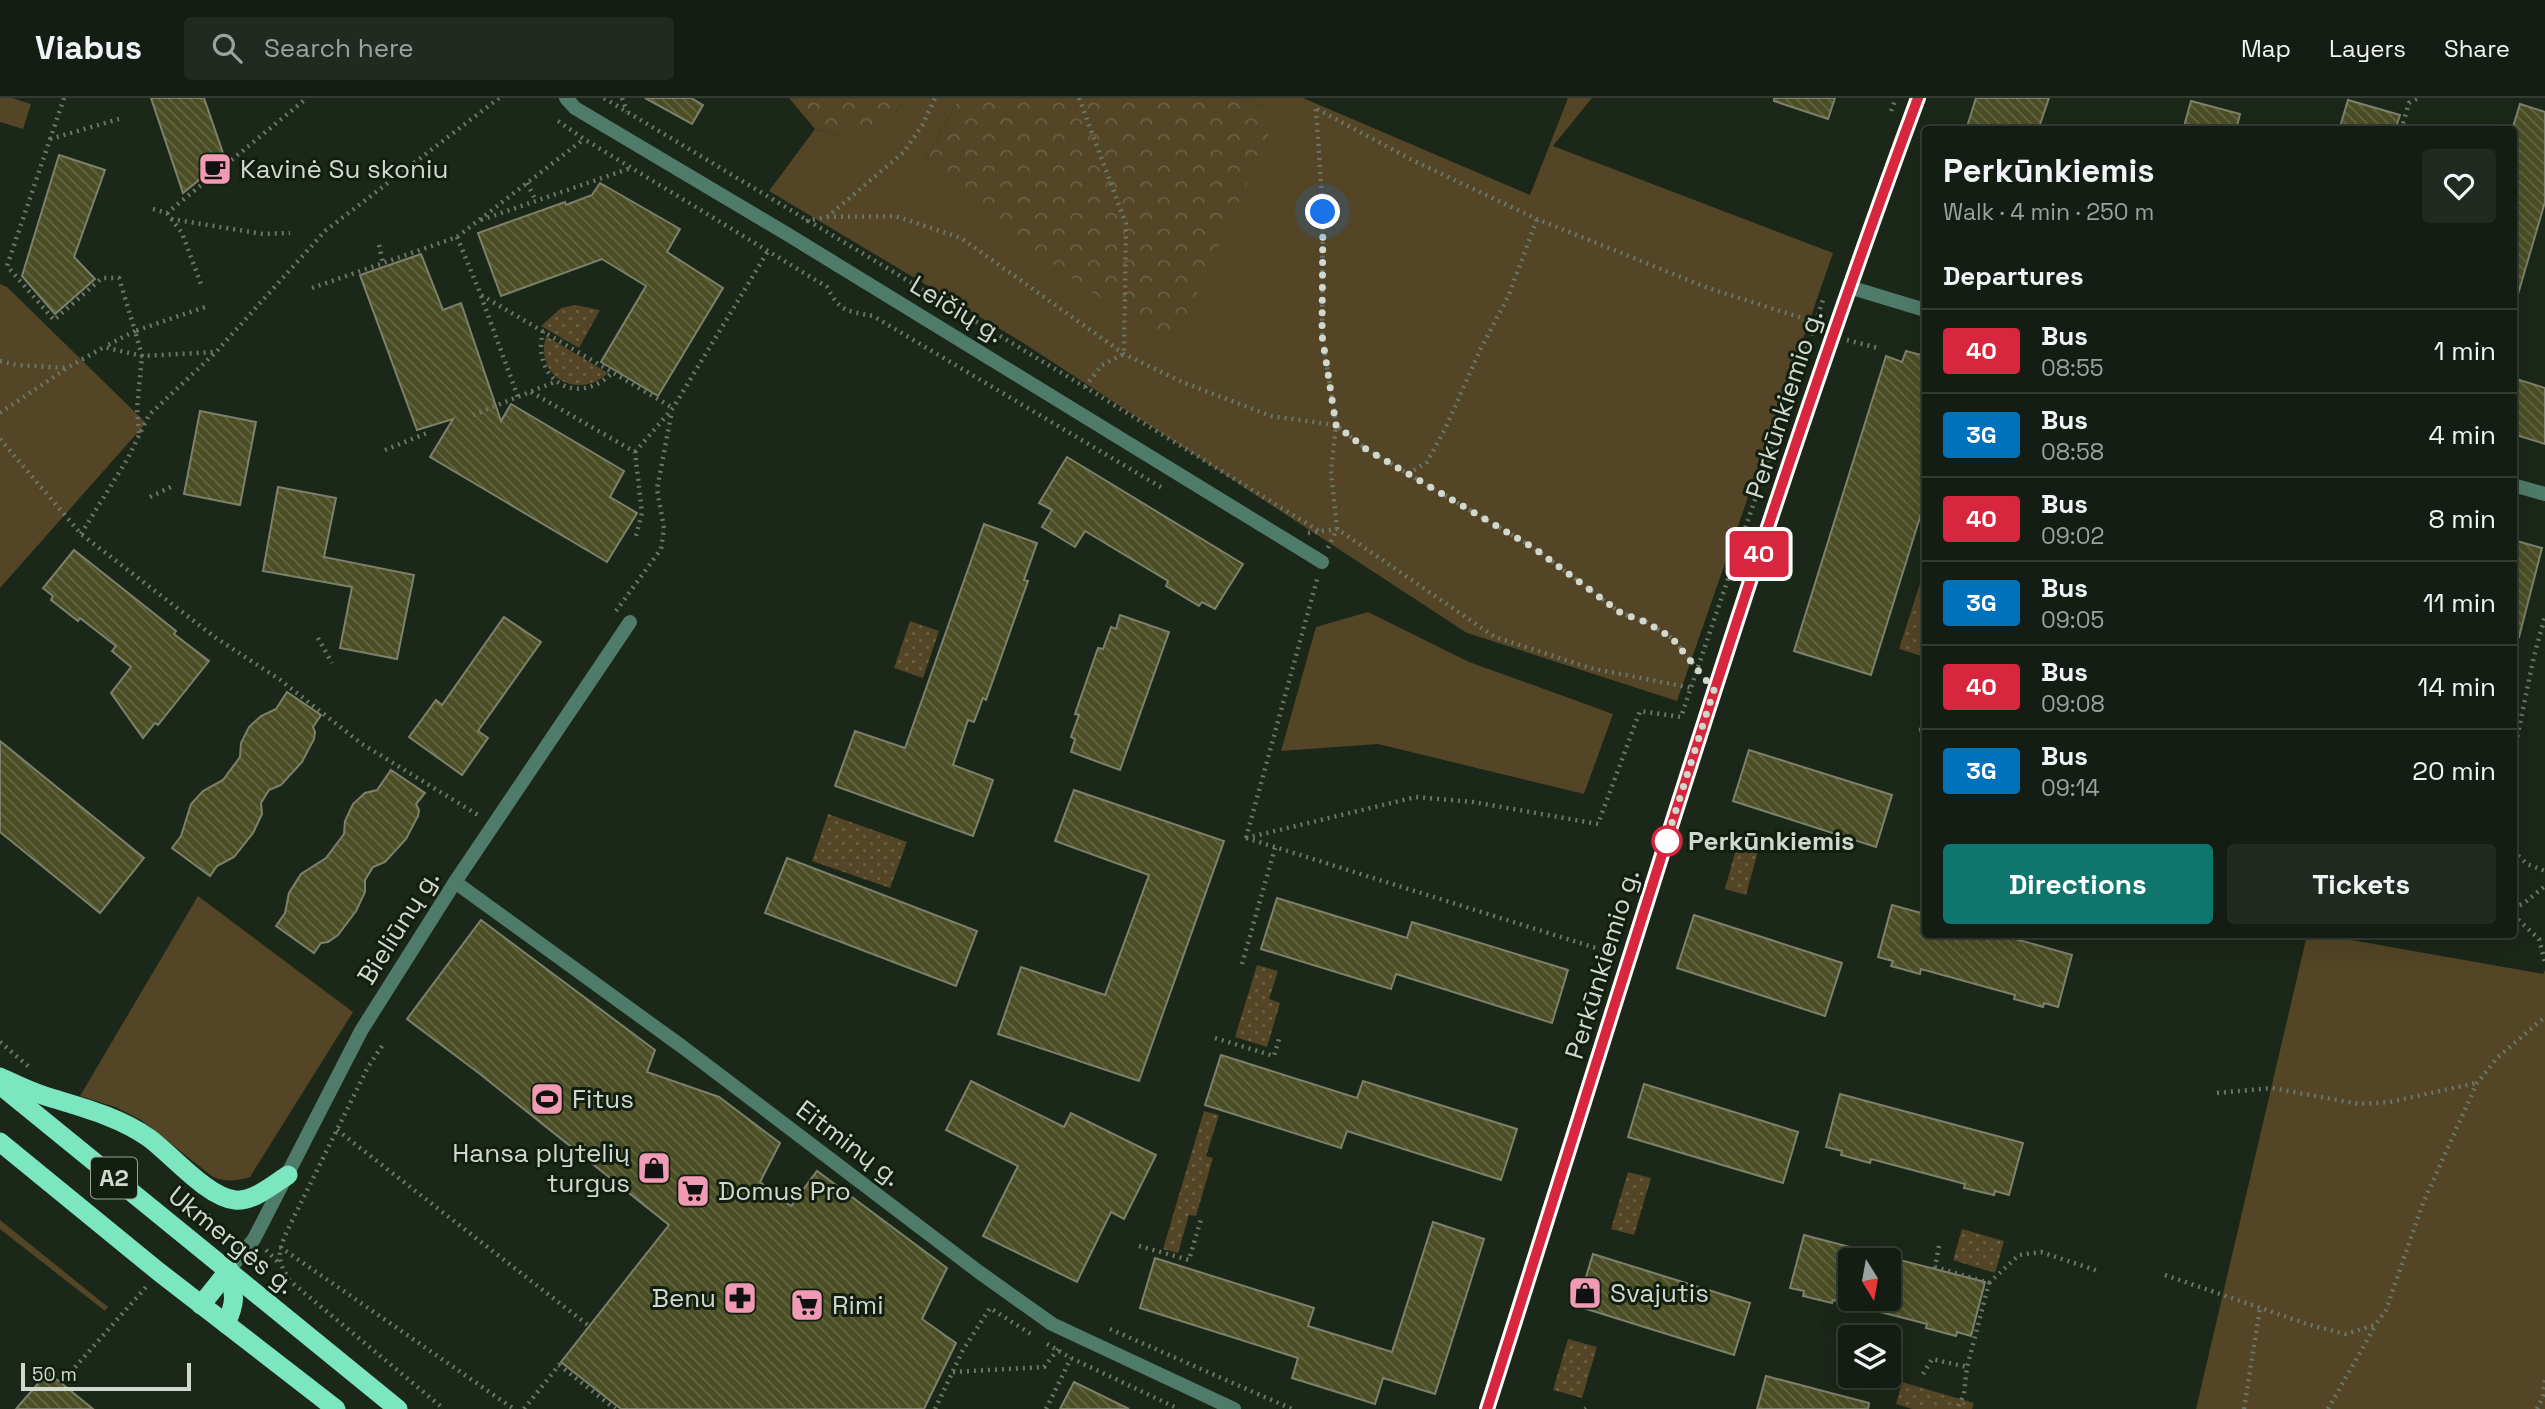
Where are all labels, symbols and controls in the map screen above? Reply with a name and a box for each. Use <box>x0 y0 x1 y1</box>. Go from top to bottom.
search box <box>184 17 674 80</box>
text: Viabus <box>35 27 142 69</box>
icon: search <box>208 29 246 67</box>
text: Search here <box>264 31 414 65</box>
text: Map <box>2241 33 2291 64</box>
text: Layers <box>2329 33 2406 64</box>
text: Share <box>2444 33 2510 64</box>
button: heart <box>2422 149 2496 223</box>
cafe icon: Kavinė Su skoniu <box>196 150 234 188</box>
text: Perkūnkiemis <box>1943 150 2155 192</box>
place label: Kavinė Su skoniu <box>240 152 448 186</box>
your location <box>1305 194 1340 229</box>
text: Walk · 4 min · 250 m <box>1943 197 2154 227</box>
text: Departures <box>1943 259 2084 293</box>
street label: Leičių g. <box>904 268 1010 350</box>
street label: Perkūnkiemio g. <box>1737 305 1831 503</box>
text: Bus <box>2041 319 2088 353</box>
text: 1 min <box>2434 334 2496 368</box>
text: 40 <box>1966 335 1997 366</box>
text: 08:55 <box>2041 353 2103 383</box>
text: Bus <box>2041 403 2088 437</box>
text: 4 min <box>2428 418 2496 452</box>
text: 3G <box>1966 419 1997 450</box>
text: 08:58 <box>2041 437 2104 467</box>
text: Bus <box>2041 487 2088 521</box>
text: 8 min <box>2428 502 2496 536</box>
text: 40 <box>1966 503 1997 534</box>
text: 09:02 <box>2041 521 2104 551</box>
line badge: 40 <box>1728 531 1790 577</box>
text: 40 <box>1744 538 1774 569</box>
text: Bus <box>2041 571 2088 605</box>
text: 11 min <box>2423 586 2496 620</box>
text: 3G <box>1966 587 1997 618</box>
text: 09:05 <box>2041 605 2104 635</box>
text: Bus <box>2041 655 2088 689</box>
text: 14 min <box>2418 670 2496 704</box>
text: 40 <box>1966 671 1997 702</box>
text: 09:08 <box>2041 689 2105 719</box>
text: Bus <box>2041 739 2088 773</box>
text: 20 min <box>2412 754 2496 788</box>
text: 3G <box>1966 755 1997 786</box>
text: 09:14 <box>2041 773 2100 803</box>
place label: Perkūnkiemis <box>1688 824 1855 858</box>
marker: Perkūnkiemis <box>1652 826 1682 856</box>
button: Directions <box>1943 844 2213 924</box>
button: Tickets <box>2227 844 2496 924</box>
street label: Bieliūnų g. <box>349 863 447 991</box>
street label: Perkūnkiemio g. <box>1557 865 1647 1063</box>
sports icon: Fitus <box>528 1080 566 1118</box>
place label: Fitus <box>572 1082 634 1116</box>
street label: Eitminų g. <box>790 1092 908 1194</box>
place label: Hansa plytelių turgus <box>452 1136 630 1200</box>
shop icon: Hansa plytelių turgus <box>635 1149 673 1187</box>
road number: A2 <box>91 1158 137 1198</box>
supermarket icon: Domus Pro <box>674 1172 712 1210</box>
place label: Domus Pro <box>718 1174 851 1208</box>
street label: Ukmergės g. <box>161 1178 303 1302</box>
north arrow <box>1838 1248 1900 1311</box>
map controls <box>1838 1248 1901 1388</box>
shop icon: Svajutis <box>1566 1274 1604 1312</box>
place label: Svajutis <box>1610 1276 1709 1310</box>
pharmacy icon: Benu <box>721 1279 759 1317</box>
place label: Benu <box>652 1281 716 1315</box>
supermarket icon: Rimi <box>788 1286 826 1324</box>
place label: Rimi <box>832 1288 884 1322</box>
button: layers <box>1838 1325 1901 1388</box>
scale bar <box>21 1360 191 1392</box>
text: 50 m <box>32 1362 77 1387</box>

